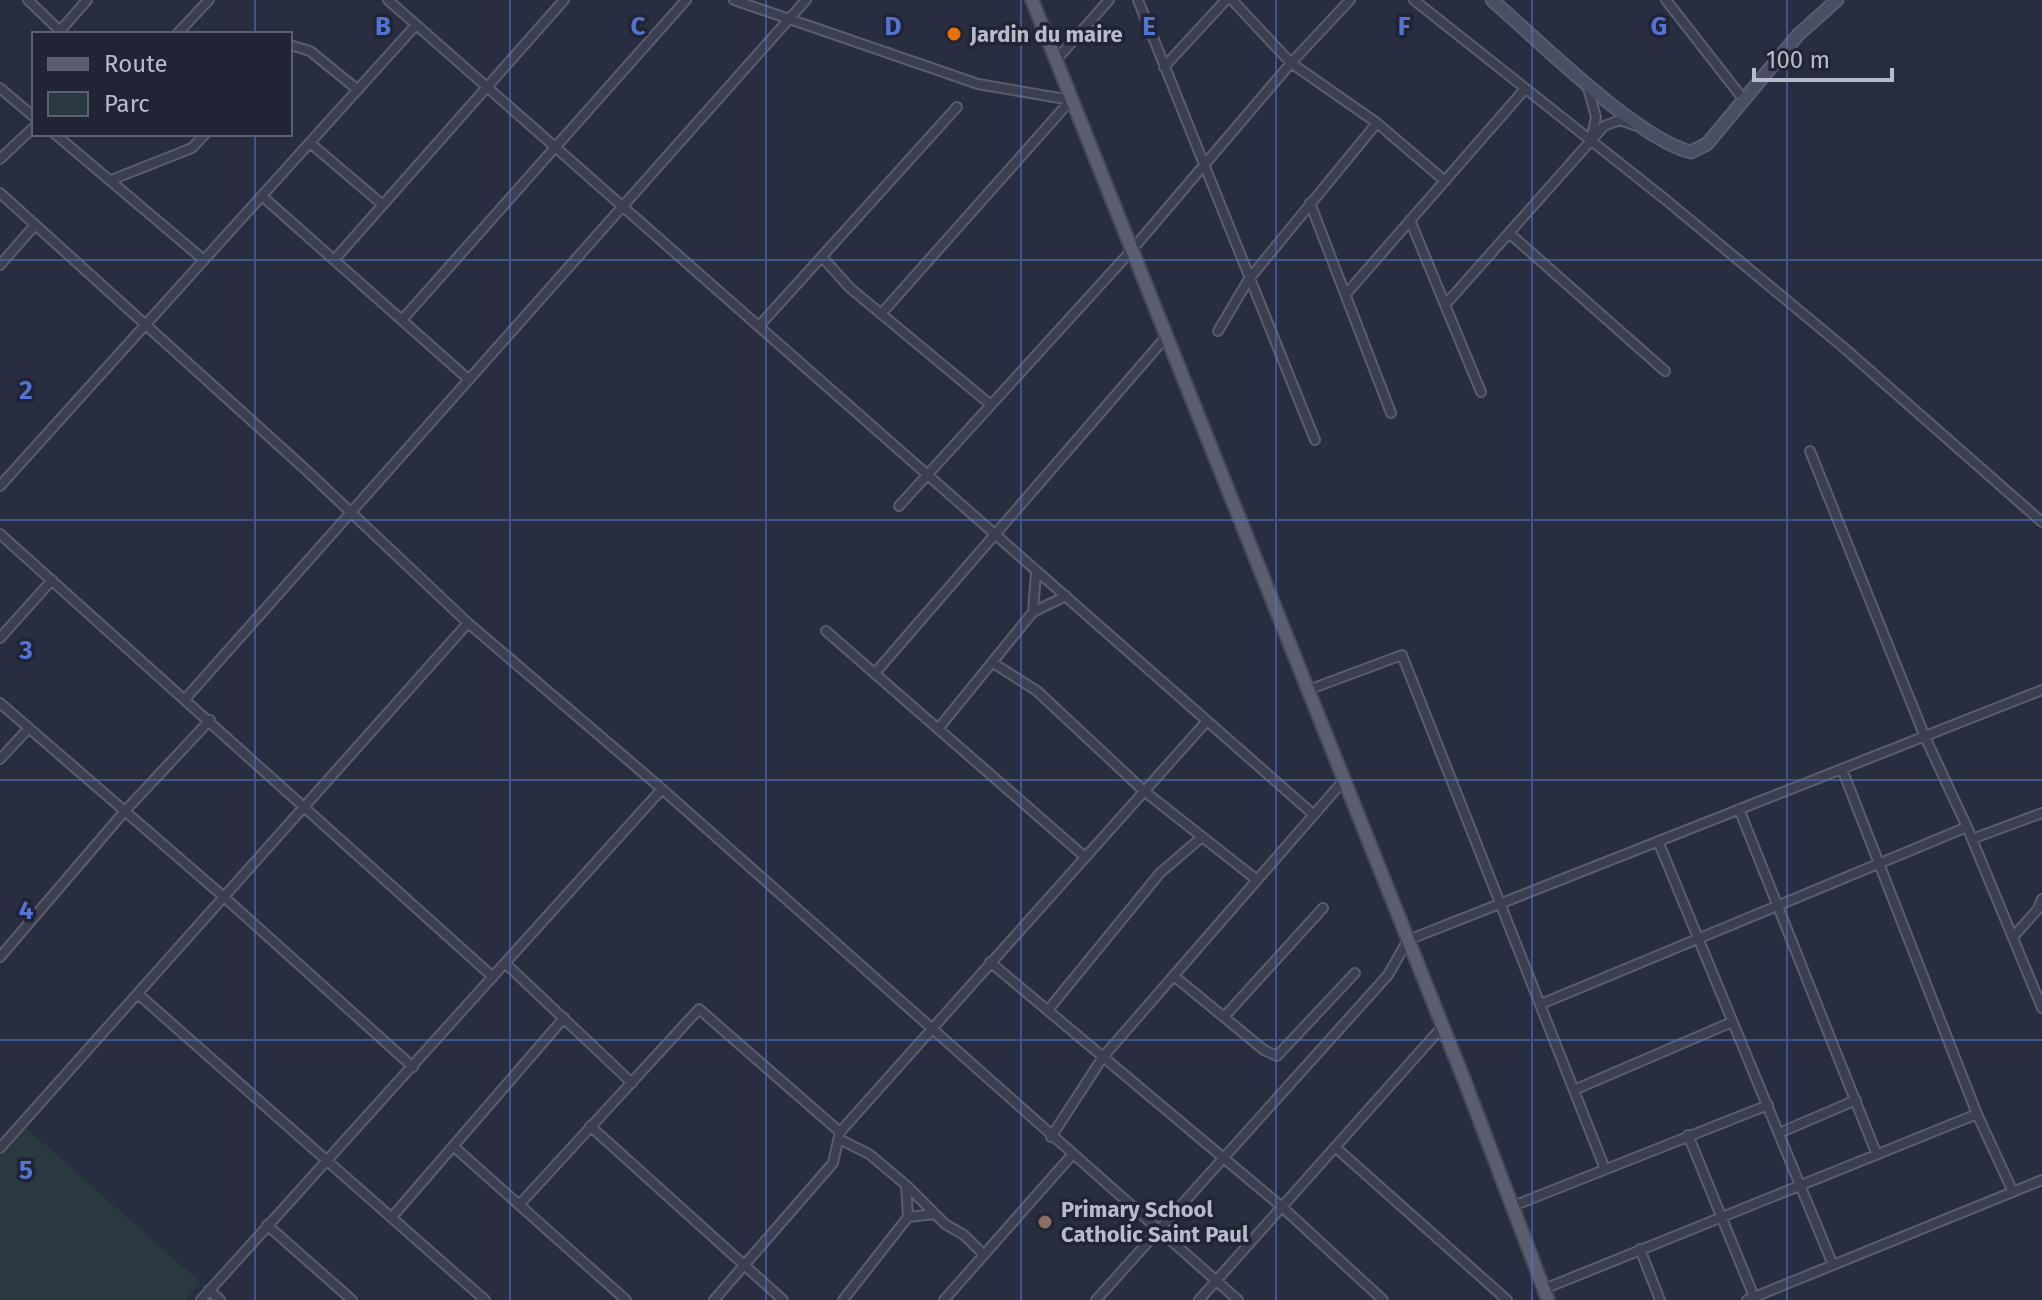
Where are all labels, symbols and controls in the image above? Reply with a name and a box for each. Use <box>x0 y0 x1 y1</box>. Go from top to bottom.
text: B <box>375 11 391 42</box>
text: C <box>631 11 646 42</box>
text: D <box>885 11 902 42</box>
text: E <box>1142 11 1156 42</box>
text: F <box>1398 11 1411 42</box>
text: G <box>1651 11 1667 42</box>
place label: Jardin du maire <box>969 21 1123 48</box>
marker: Jardin du maire <box>945 25 963 43</box>
legend <box>32 32 292 136</box>
scale bar <box>1754 32 1892 82</box>
text: 100 m <box>1766 46 1830 74</box>
text: Route <box>104 50 168 78</box>
text: Parc <box>104 90 150 118</box>
text: 2 <box>19 375 33 406</box>
text: 3 <box>18 635 33 666</box>
text: 4 <box>19 895 34 926</box>
text: 5 <box>19 1155 33 1186</box>
place label: Primary School Catholic Saint Paul <box>1061 1196 1249 1248</box>
marker: Primary School Catholic Saint Paul <box>1036 1213 1054 1231</box>

